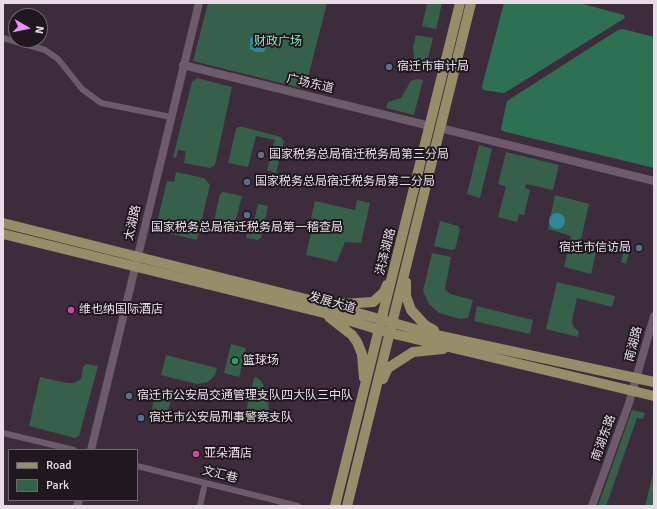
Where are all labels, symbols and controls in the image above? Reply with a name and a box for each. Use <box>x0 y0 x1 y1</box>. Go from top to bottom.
north arrow <box>8 8 48 48</box>
text: N <box>32 25 46 35</box>
park label: 财政广场 <box>254 35 302 49</box>
place label: 宿迁市审计局 <box>397 60 469 74</box>
marker: 宿迁市审计局 <box>384 62 394 72</box>
street label: 广场东道 <box>285 72 335 96</box>
place label: 国家税务总局宿迁税务局第三分局 <box>269 148 449 162</box>
marker: 国家税务总局宿迁税务局第三分局 <box>256 150 266 160</box>
place label: 国家税务总局宿迁税务局第二分局 <box>255 175 435 189</box>
marker: 国家税务总局宿迁税务局第二分局 <box>242 177 252 187</box>
street label: 太湖路 <box>122 204 144 242</box>
marker: 国家税务总局宿迁税务局第一稽查局 <box>242 210 252 220</box>
place label: 国家税务总局宿迁税务局第一稽查局 <box>151 221 343 235</box>
street label: 洪泽湖路 <box>373 227 399 277</box>
place label: 宿迁市信访局 <box>559 241 631 255</box>
marker: 宿迁市信访局 <box>634 243 644 253</box>
street label: 发展大道 <box>307 289 357 317</box>
place label: 维也纳国际酒店 <box>79 303 163 317</box>
marker: 维也纳国际酒店 <box>66 305 76 315</box>
street label: 南湖路 <box>622 325 646 363</box>
place label: 篮球场 <box>243 354 279 368</box>
marker: 篮球场 <box>230 356 240 366</box>
place label: 宿迁市公安局交通管理支队四大队三中队 <box>137 389 353 403</box>
marker: 宿迁市公安局交通管理支队四大队三中队 <box>124 391 134 401</box>
place label: 宿迁市公安局刑事警察支队 <box>149 411 293 425</box>
marker: 宿迁市公安局刑事警察支队 <box>136 413 146 423</box>
street label: 南湖东路 <box>589 413 619 463</box>
place label: 亚朵酒店 <box>204 447 252 461</box>
legend <box>8 449 138 501</box>
marker: 亚朵酒店 <box>191 449 201 459</box>
text: Road <box>46 458 72 473</box>
street label: 文汇巷 <box>201 464 239 486</box>
text: Park <box>46 478 69 493</box>

